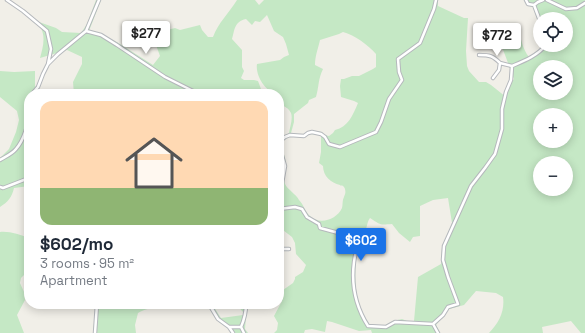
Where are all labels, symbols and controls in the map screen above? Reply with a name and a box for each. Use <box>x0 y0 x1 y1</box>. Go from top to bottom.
map controls <box>533 12 573 196</box>
button: locate <box>533 12 573 52</box>
pin: $277 <box>122 21 170 55</box>
pin: $772 <box>473 23 521 57</box>
text: $277 <box>131 25 161 42</box>
text: $772 <box>482 27 512 44</box>
button: layers <box>533 60 573 100</box>
button: + <box>533 108 573 148</box>
icon: home <box>118 127 190 199</box>
button: − <box>533 156 573 196</box>
pin: $602 <box>337 228 385 262</box>
text: $602 <box>345 232 377 249</box>
text: $602/mo <box>40 233 113 255</box>
text: 3 rooms · 95 m² <box>40 255 134 272</box>
text: Apartment <box>40 272 108 289</box>

